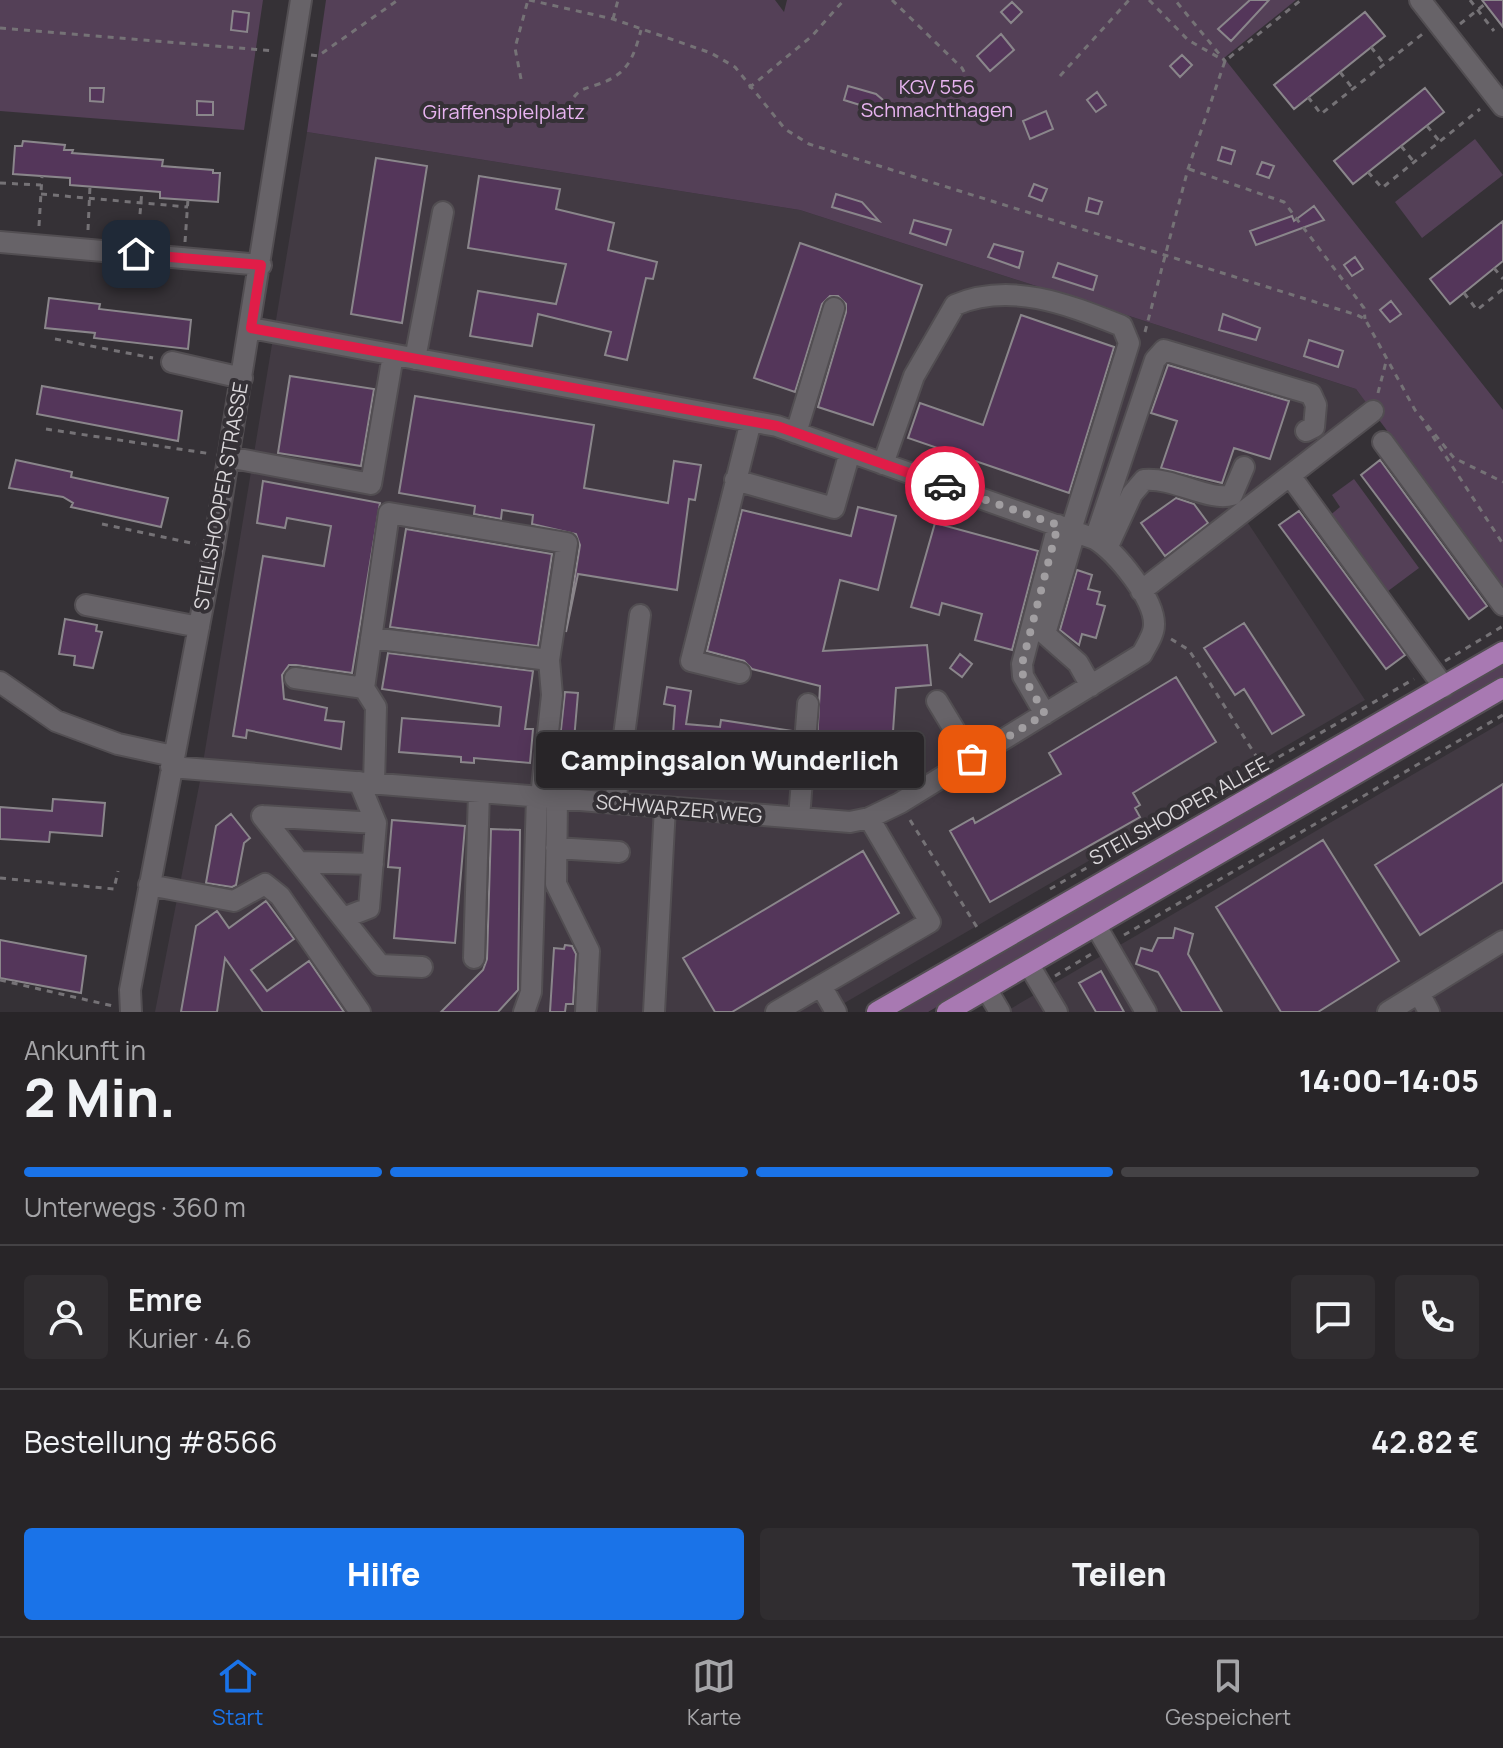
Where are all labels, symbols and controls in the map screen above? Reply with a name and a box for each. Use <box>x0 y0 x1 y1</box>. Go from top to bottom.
park label: KGV 556 Schmachthagen <box>861 73 1013 123</box>
park label: Giraffenspielplatz <box>423 98 585 125</box>
pin <box>102 220 170 288</box>
icon: home <box>114 232 158 276</box>
street label: STEILSHOOPER STRASSE <box>187 380 254 612</box>
courier <box>905 446 985 526</box>
icon: car <box>923 464 967 508</box>
pin <box>938 725 1006 793</box>
callout: Campingsalon Wunderlich <box>536 731 924 787</box>
icon: bag <box>950 737 994 781</box>
text: Campingsalon Wunderlich <box>561 742 899 778</box>
street label: STEILSHOOPER ALLEE <box>1084 750 1273 871</box>
street label: SCHWARZER WEG <box>595 788 763 829</box>
text: Ankunft in <box>24 1032 146 1068</box>
text: 14:00–14:05 <box>1299 1060 1479 1101</box>
text: 2 Min. <box>24 1062 176 1133</box>
text: Unterwegs · 360 m <box>24 1189 246 1225</box>
button: person <box>24 1275 108 1359</box>
button: chat <box>1291 1275 1375 1359</box>
button: phone <box>1395 1275 1479 1359</box>
text: Emre <box>128 1279 202 1320</box>
text: Kurier · 4.6 <box>128 1320 252 1356</box>
text: Bestellung #8566 <box>24 1421 278 1462</box>
text: 42.82 € <box>1371 1421 1479 1462</box>
button: Hilfe <box>24 1528 744 1620</box>
button: Teilen <box>760 1528 1479 1620</box>
tab: Start <box>212 1654 263 1732</box>
tab: Karte <box>687 1654 741 1732</box>
tab: Gespeichert <box>1165 1654 1291 1732</box>

